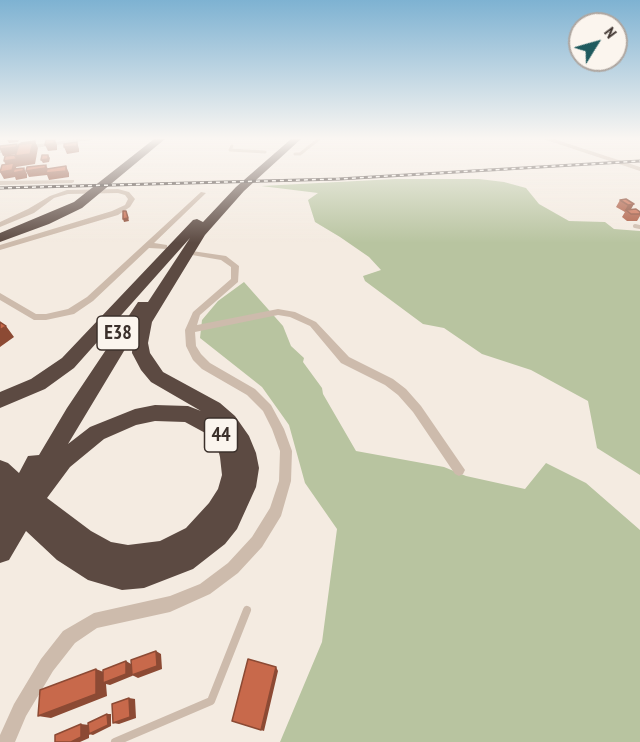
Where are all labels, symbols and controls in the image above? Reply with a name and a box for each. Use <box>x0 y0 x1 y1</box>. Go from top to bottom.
north arrow <box>568 12 628 72</box>
text: N <box>600 23 621 42</box>
road number: E38 <box>97 316 139 350</box>
road number: 44 <box>204 418 238 452</box>

